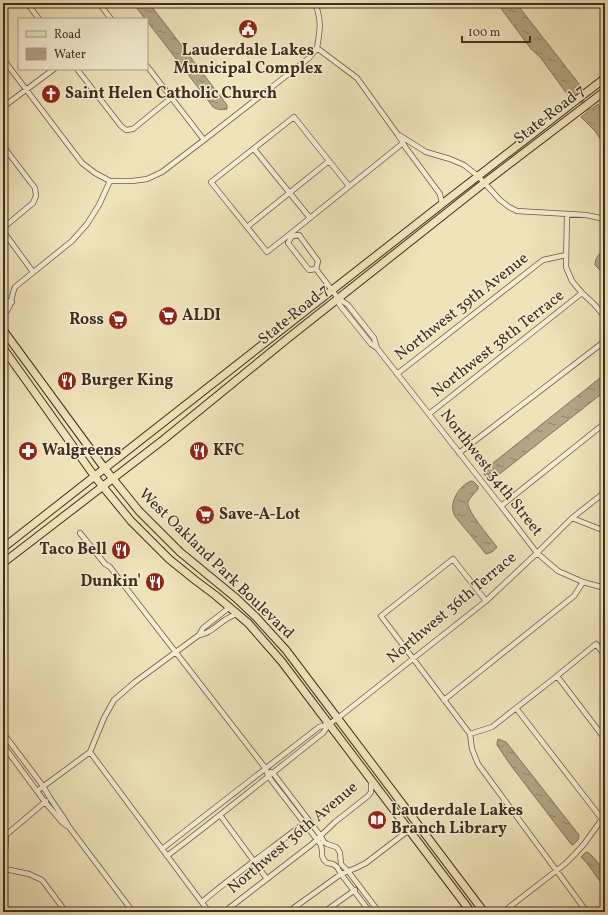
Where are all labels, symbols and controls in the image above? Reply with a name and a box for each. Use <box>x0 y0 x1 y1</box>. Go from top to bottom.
legend <box>18 18 148 70</box>
public building icon: Lauderdale Lakes Municipal Complex <box>237 18 259 40</box>
scale bar <box>462 18 530 44</box>
text: 100 m <box>468 25 501 41</box>
text: Road <box>54 27 81 43</box>
place label: Lauderdale Lakes Municipal Complex <box>174 40 322 80</box>
text: Water <box>54 47 86 63</box>
street label: State Road 7 <box>510 80 591 150</box>
church icon: Saint Helen Catholic Church <box>40 83 62 105</box>
place label: Saint Helen Catholic Church <box>65 83 277 105</box>
street label: Northwest 39th Avenue <box>391 248 533 366</box>
street label: State Road 7 <box>254 279 334 350</box>
street label: Northwest 38th Terrace <box>427 285 569 403</box>
supermarket icon: ALDI <box>157 305 179 327</box>
place label: ALDI <box>182 305 221 327</box>
place label: Ross <box>69 309 104 331</box>
supermarket icon: Ross <box>107 309 129 331</box>
restaurant icon: Burger King <box>56 370 78 392</box>
place label: Burger King <box>81 370 174 392</box>
street label: Northwest 34th Street <box>435 405 548 541</box>
pharmacy icon: Walgreens <box>17 440 39 462</box>
place label: Walgreens <box>42 440 122 462</box>
restaurant icon: KFC <box>188 440 210 462</box>
place label: KFC <box>213 440 244 462</box>
street label: West Oakland Park Boulevard <box>133 484 299 644</box>
supermarket icon: Save-A-Lot <box>194 504 216 526</box>
place label: Save-A-Lot <box>219 504 300 526</box>
place label: Taco Bell <box>39 539 108 561</box>
restaurant icon: Taco Bell <box>110 539 132 561</box>
street label: Northwest 36th Terrace <box>382 547 522 669</box>
place label: Dunkin' <box>80 571 141 593</box>
restaurant icon: Dunkin' <box>144 571 166 593</box>
street label: Northwest 36th Avenue <box>223 777 363 899</box>
place label: Lauderdale Lakes Branch Library <box>391 800 523 840</box>
library icon: Lauderdale Lakes Branch Library <box>366 809 388 831</box>

